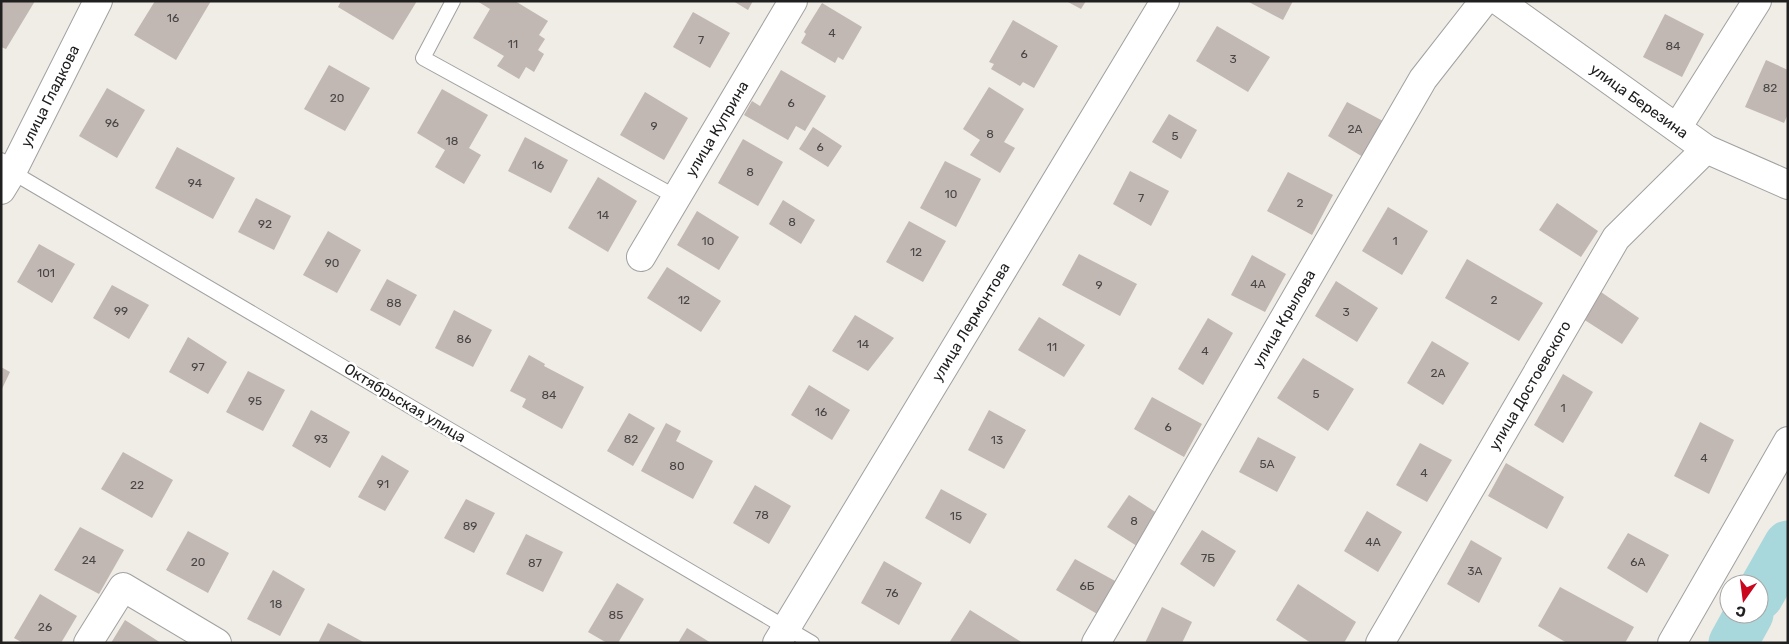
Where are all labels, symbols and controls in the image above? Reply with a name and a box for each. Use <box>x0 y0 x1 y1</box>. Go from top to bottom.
house number: 16 <box>167 11 179 25</box>
house number: 4 <box>828 26 836 40</box>
house number: 7 <box>698 33 704 47</box>
house number: 11 <box>508 37 518 51</box>
house number: 84 <box>1665 39 1681 53</box>
street label: улица Гладкова <box>17 42 83 150</box>
house number: 6 <box>1020 47 1028 61</box>
house number: 3 <box>1229 52 1237 66</box>
street label: улица Березина <box>1586 60 1692 142</box>
street label: улица Куприна <box>682 78 752 180</box>
house number: 82 <box>1763 81 1777 95</box>
house number: 20 <box>330 91 344 105</box>
house number: 6 <box>787 96 795 110</box>
house number: 96 <box>105 116 119 130</box>
house number: 9 <box>650 119 658 133</box>
house number: 2А <box>1347 122 1363 136</box>
house number: 8 <box>986 127 994 141</box>
house number: 5 <box>1171 129 1179 143</box>
house number: 18 <box>446 134 458 148</box>
house number: 6 <box>816 140 824 154</box>
house number: 16 <box>532 158 544 172</box>
house number: 8 <box>746 165 754 179</box>
house number: 94 <box>188 176 203 190</box>
house number: 10 <box>945 187 957 201</box>
house number: 7 <box>1138 191 1144 205</box>
house number: 2 <box>1296 196 1304 210</box>
house number: 14 <box>597 208 610 222</box>
house number: 8 <box>788 215 796 229</box>
house number: 92 <box>258 217 272 231</box>
house number: 10 <box>702 234 714 248</box>
house number: 1 <box>1392 234 1398 248</box>
house number: 12 <box>910 245 922 259</box>
house number: 90 <box>325 256 339 270</box>
street label: улица Лермонтова <box>928 259 1014 385</box>
house number: 101 <box>37 266 55 280</box>
street label: улица Крылова <box>1249 266 1319 371</box>
house number: 4А <box>1250 277 1266 291</box>
house number: 9 <box>1095 278 1103 292</box>
house number: 12 <box>678 293 690 307</box>
house number: 2 <box>1490 293 1498 307</box>
house number: 88 <box>386 296 402 310</box>
house number: 99 <box>114 304 128 318</box>
house number: 3 <box>1342 305 1350 319</box>
street label: улица Достоевского <box>1485 317 1575 454</box>
house number: 86 <box>457 332 471 346</box>
house number: 14 <box>857 337 870 351</box>
house number: 11 <box>1047 340 1057 354</box>
house number: 4 <box>1201 344 1209 358</box>
house number: 97 <box>191 360 205 374</box>
street label: Октябрьская улица <box>341 360 469 446</box>
house number: 2А <box>1430 366 1446 380</box>
house number: 5 <box>1312 387 1320 401</box>
house number: 84 <box>541 388 557 402</box>
house number: 95 <box>248 394 262 408</box>
house number: 1 <box>1560 401 1566 415</box>
house number: 16 <box>815 405 827 419</box>
house number: 6 <box>1164 420 1172 434</box>
house number: 93 <box>314 432 328 446</box>
house number: 82 <box>624 432 638 446</box>
house number: 13 <box>991 433 1003 447</box>
house number: 4 <box>1700 451 1708 465</box>
house number: 5А <box>1259 457 1275 471</box>
house number: 80 <box>669 459 685 473</box>
house number: 4 <box>1420 466 1428 480</box>
house number: 91 <box>377 477 389 491</box>
house number: 22 <box>130 478 144 492</box>
house number: 78 <box>755 508 769 522</box>
house number: 15 <box>950 509 962 523</box>
house number: 8 <box>1130 514 1138 528</box>
house number: 89 <box>463 519 477 533</box>
house number: 4А <box>1365 535 1381 549</box>
house number: 7Б <box>1201 551 1215 565</box>
house number: 24 <box>82 553 97 567</box>
house number: 20 <box>191 555 205 569</box>
house number: 6А <box>1630 555 1646 569</box>
house number: 87 <box>528 556 542 570</box>
house number: 3А <box>1467 564 1483 578</box>
north arrow <box>1719 574 1769 624</box>
house number: 6Б <box>1080 579 1095 593</box>
house number: 76 <box>885 586 899 600</box>
house number: 18 <box>270 597 282 611</box>
text: С <box>1734 602 1748 621</box>
house number: 85 <box>609 608 623 622</box>
house number: 26 <box>38 620 52 634</box>

